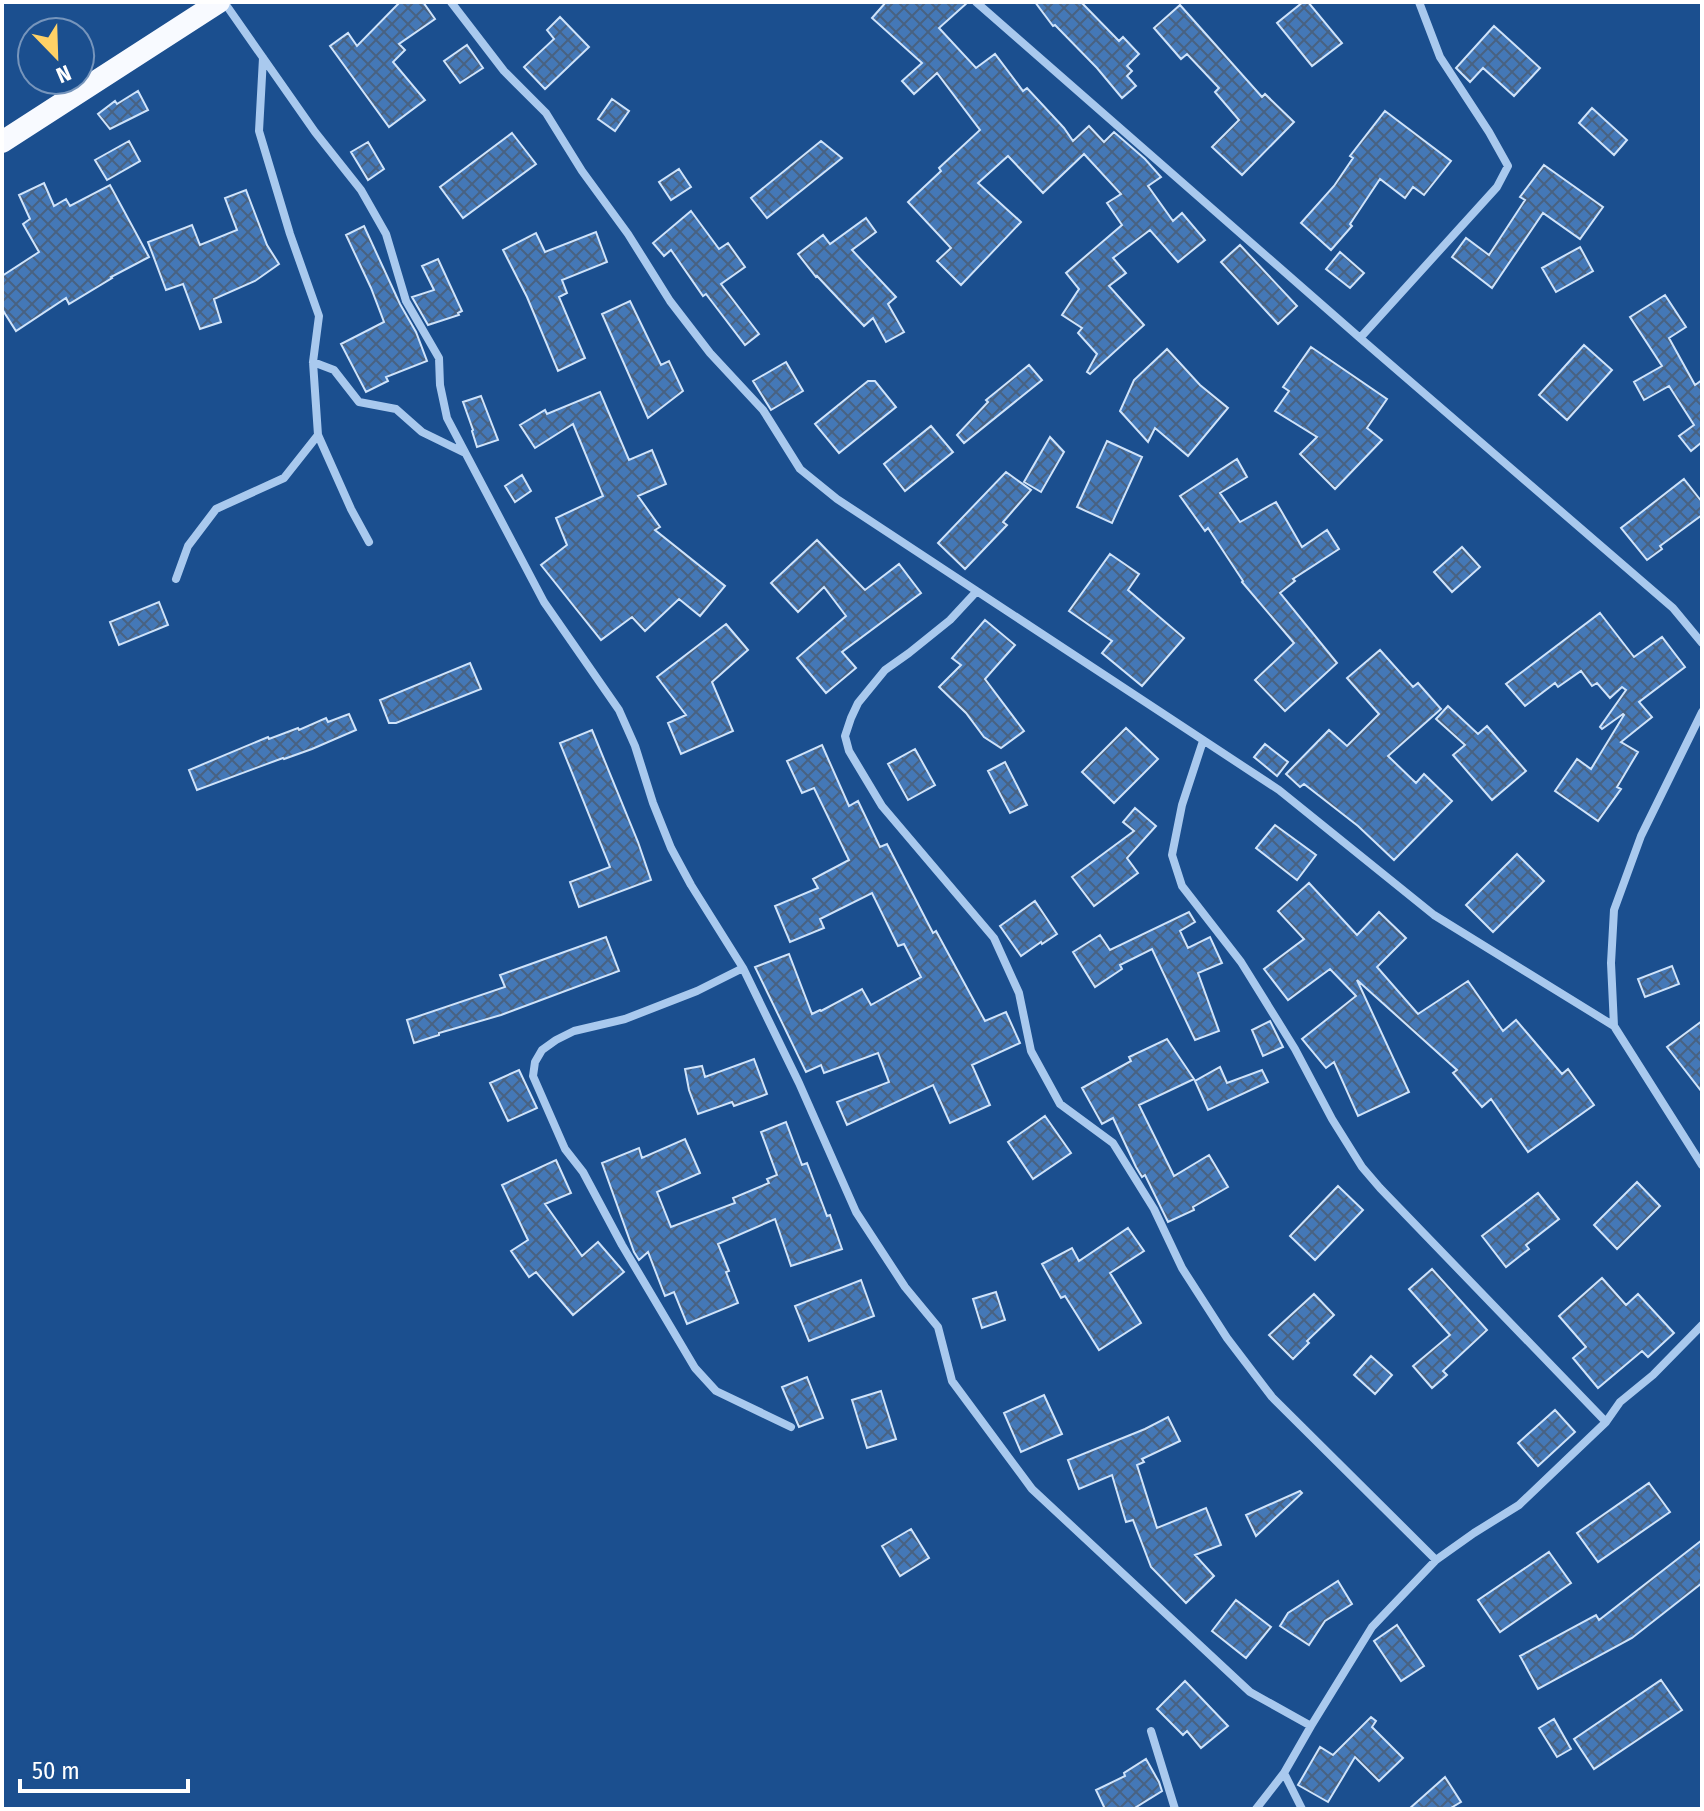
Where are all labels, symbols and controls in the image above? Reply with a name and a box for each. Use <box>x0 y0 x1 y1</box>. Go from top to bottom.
north arrow <box>16 16 96 96</box>
text: N <box>52 59 75 89</box>
scale bar <box>20 1743 188 1793</box>
text: 50 m <box>32 1757 80 1785</box>

